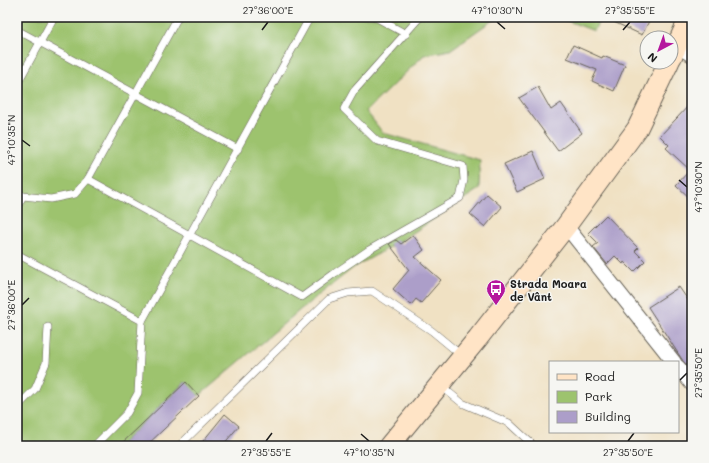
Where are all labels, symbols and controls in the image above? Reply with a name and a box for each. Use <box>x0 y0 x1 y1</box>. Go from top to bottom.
text: 27°36'00"E <box>243 3 294 17</box>
text: 47°10'30"N <box>471 3 523 17</box>
text: 27°35'55"E <box>605 3 655 17</box>
north arrow <box>639 30 679 70</box>
text: N <box>644 50 660 66</box>
text: 47°10'35"N <box>4 115 18 165</box>
text: 47°10'30"N <box>691 161 705 213</box>
place label: Strada Moara de Vânt <box>510 276 587 304</box>
bus stop icon: Strada Moara de Vânt <box>485 278 507 306</box>
text: 27°36'00"E <box>4 279 18 330</box>
text: 27°35'50"E <box>691 348 705 398</box>
legend <box>549 361 679 433</box>
text: Road <box>585 368 615 384</box>
text: Park <box>585 388 612 404</box>
text: Building <box>585 408 631 424</box>
text: 27°35'55"E <box>241 445 291 459</box>
text: 47°10'35"N <box>344 445 394 459</box>
text: 27°35'50"E <box>603 445 653 459</box>

